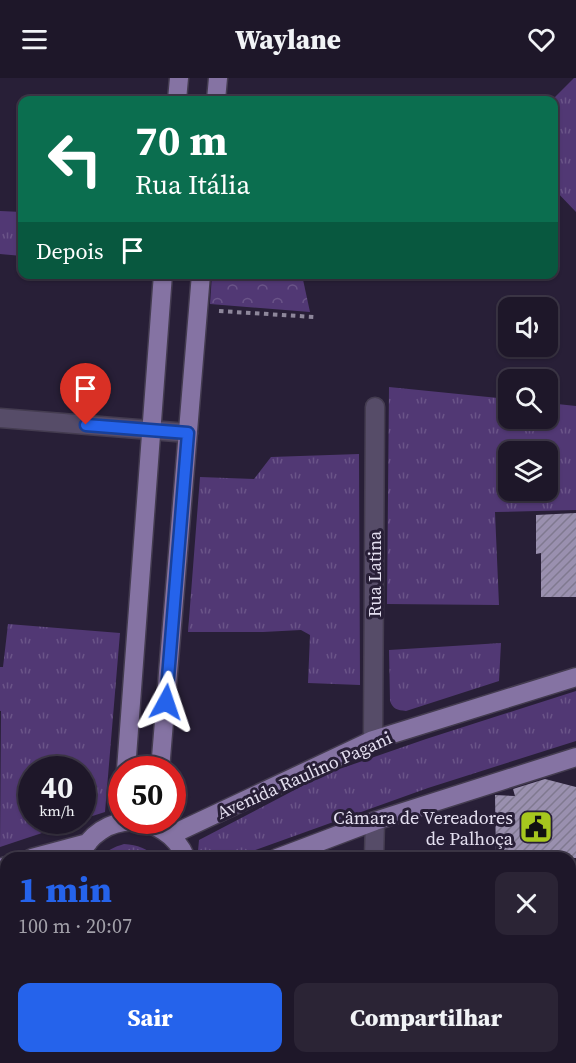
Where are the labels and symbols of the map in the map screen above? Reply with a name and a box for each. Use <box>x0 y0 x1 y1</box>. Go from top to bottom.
pin <box>60 363 111 425</box>
street label: Rua Latina <box>362 530 387 617</box>
position arrow <box>134 670 198 734</box>
street label: Avenida Raulino Pagani <box>212 725 396 825</box>
speed limit sign: 50 <box>108 756 186 834</box>
place label: Câmara de Vereadores de Palhoça <box>333 805 514 851</box>
public building icon: Câmara de Vereadores de Palhoça <box>518 809 554 845</box>

